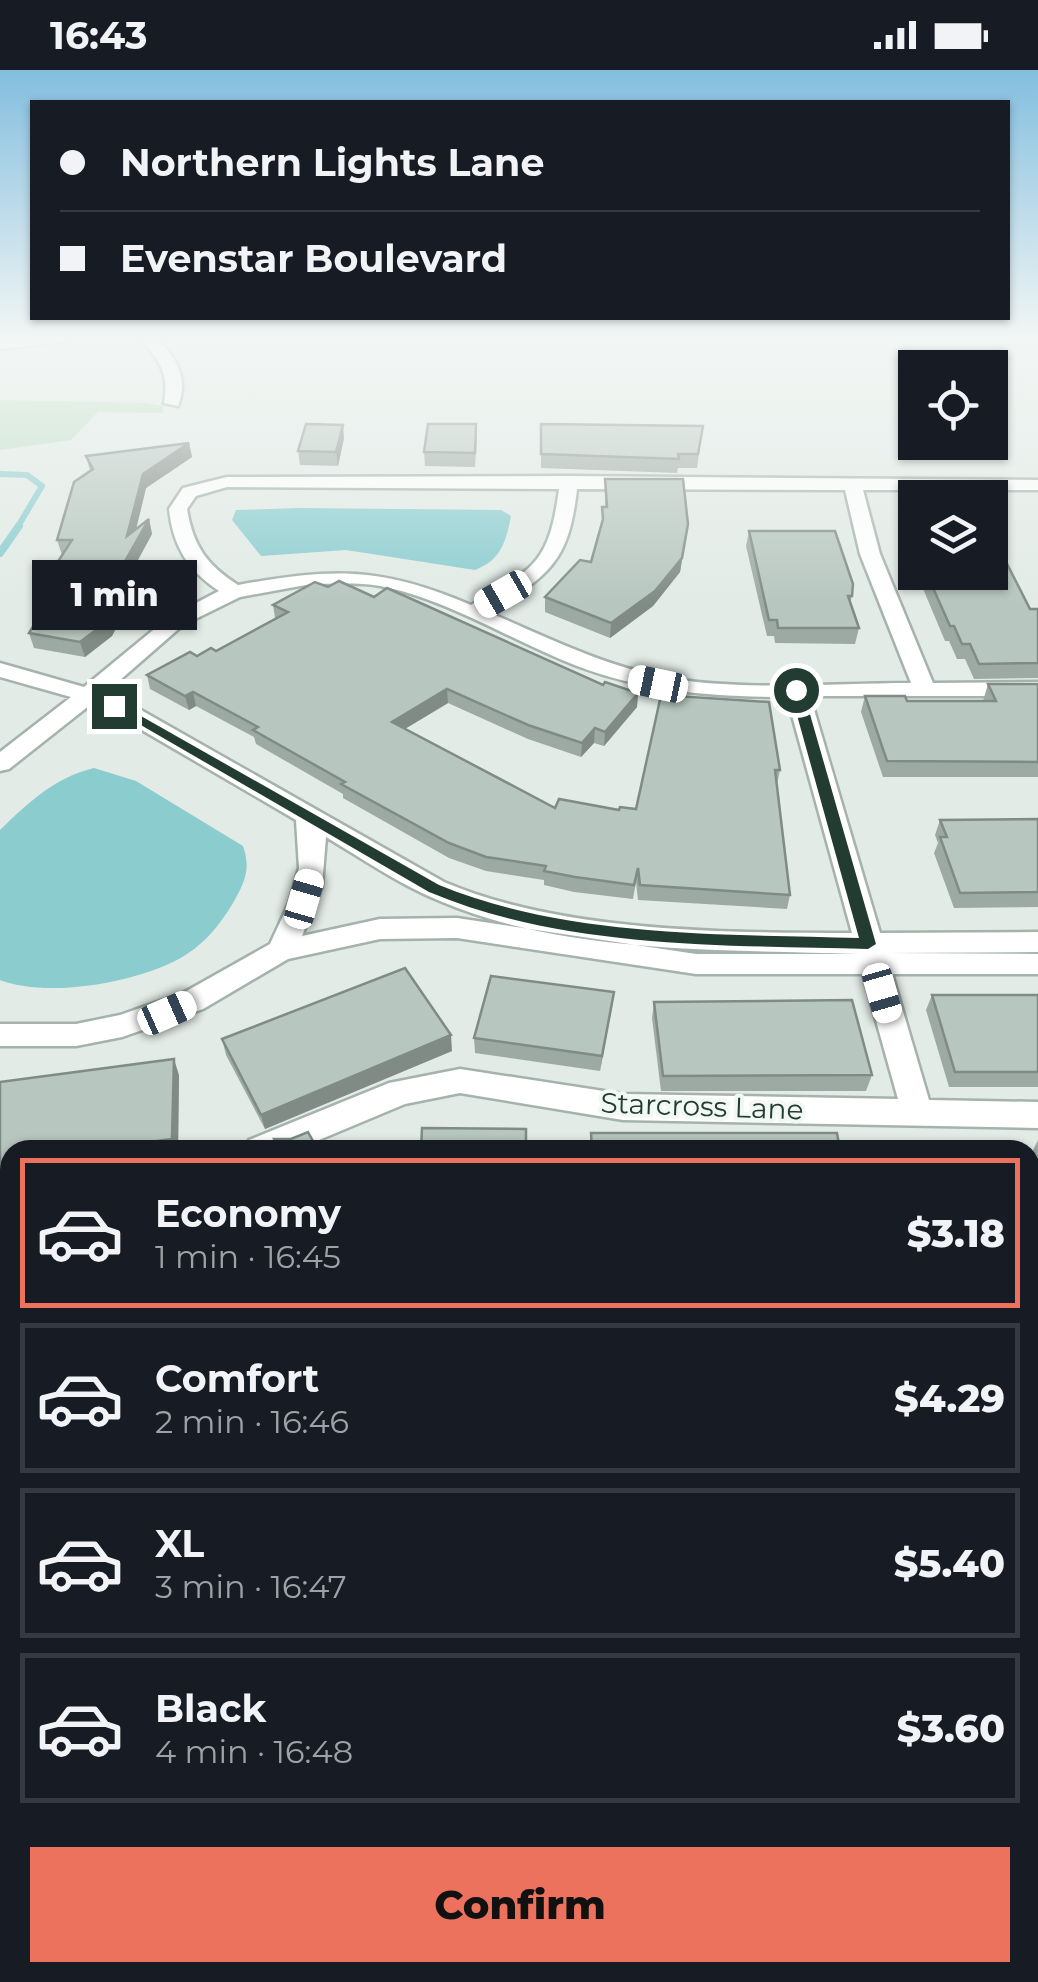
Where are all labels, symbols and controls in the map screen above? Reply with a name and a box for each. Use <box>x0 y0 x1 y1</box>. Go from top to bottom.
text: 16:43 <box>50 12 147 59</box>
text: Northern Lights Lane <box>120 139 544 186</box>
text: Evenstar Boulevard <box>120 235 507 282</box>
map controls <box>898 350 1008 590</box>
button: locate <box>898 350 1008 460</box>
button: layers <box>898 480 1008 590</box>
callout: 1 min <box>32 561 196 631</box>
car <box>470 566 536 622</box>
text: 1 min <box>70 575 159 614</box>
car <box>626 663 690 705</box>
route start <box>774 668 819 713</box>
route end <box>92 684 137 729</box>
car <box>281 866 327 932</box>
car <box>859 960 905 1026</box>
car <box>133 987 201 1039</box>
street label: Starcross Lane <box>600 1085 804 1127</box>
icon: car <box>35 1188 125 1278</box>
text: Economy <box>155 1190 341 1237</box>
text: $3.18 <box>907 1210 1005 1257</box>
text: 1 min · 16:45 <box>155 1237 341 1276</box>
icon: car <box>35 1353 125 1443</box>
text: Comfort <box>155 1355 319 1402</box>
text: $4.29 <box>894 1375 1005 1422</box>
text: 2 min · 16:46 <box>155 1402 349 1441</box>
icon: car <box>35 1518 125 1608</box>
text: XL <box>155 1520 204 1567</box>
text: $5.40 <box>894 1540 1005 1587</box>
text: 3 min · 16:47 <box>155 1567 347 1606</box>
icon: car <box>35 1683 125 1773</box>
text: Black <box>155 1685 266 1732</box>
text: $3.60 <box>897 1705 1005 1752</box>
text: 4 min · 16:48 <box>155 1732 353 1771</box>
button: Confirm <box>30 1847 1010 1962</box>

